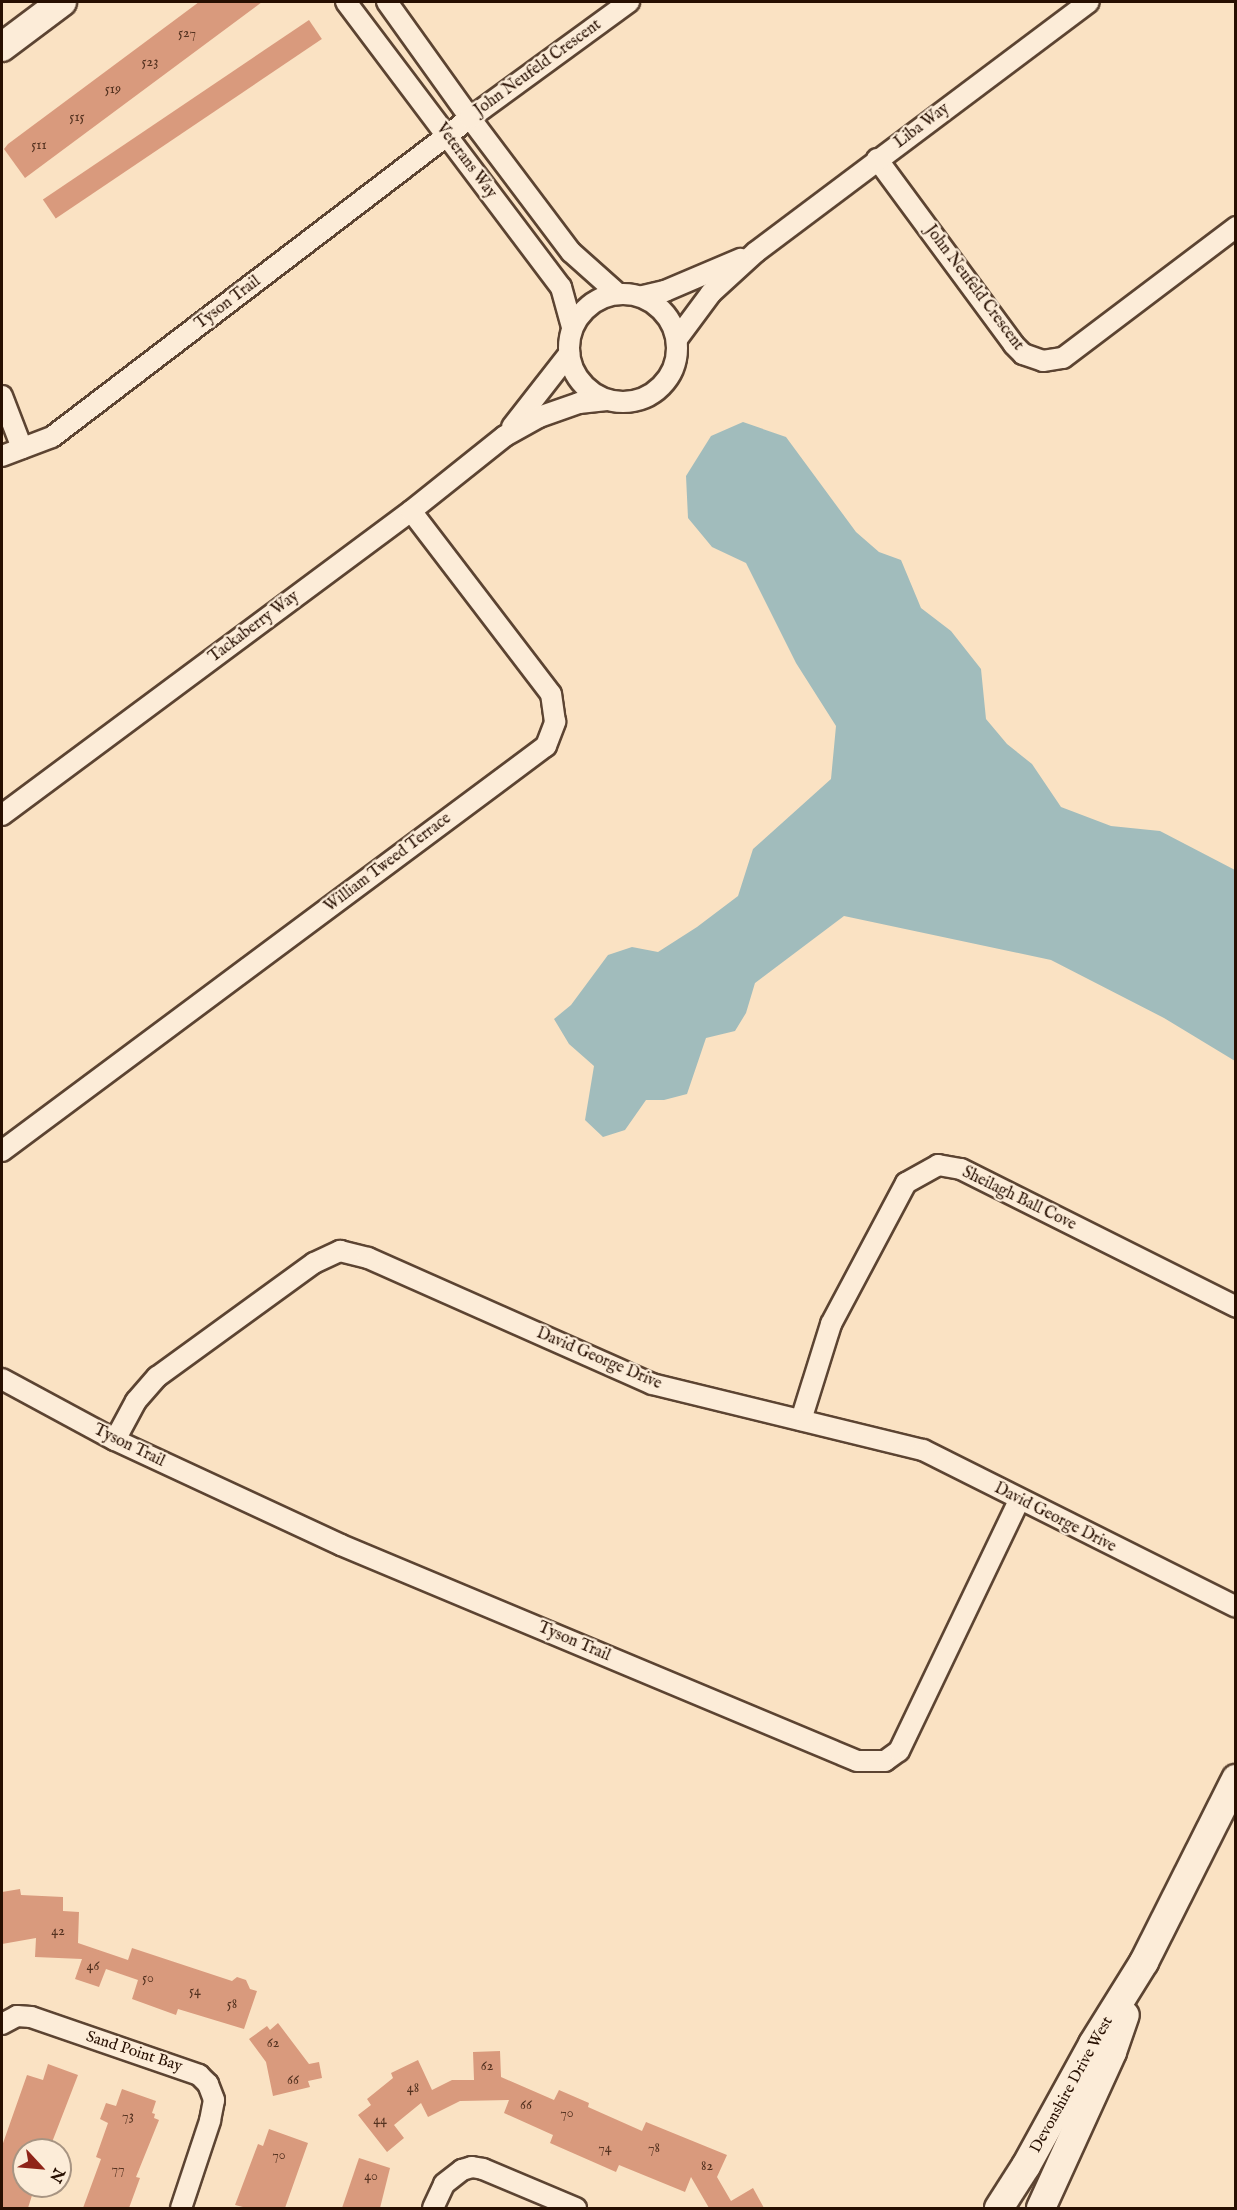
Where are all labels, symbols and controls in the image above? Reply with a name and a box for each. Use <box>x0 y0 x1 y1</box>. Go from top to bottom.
street label: John Neufeld Crescent <box>471 16 605 120</box>
house number: 527 <box>178 25 196 41</box>
house number: 523 <box>142 54 158 70</box>
house number: 519 <box>105 81 121 97</box>
street label: Liba Way <box>891 99 953 153</box>
house number: 515 <box>69 109 85 125</box>
street label: Veterans Way <box>432 120 500 202</box>
house number: 511 <box>31 137 47 153</box>
street label: John Neufeld Crescent <box>921 221 1027 355</box>
street label: Tyson Trail <box>192 272 264 334</box>
street label: Tackaberry Way <box>205 587 303 667</box>
street label: William Tweed Terrace <box>321 809 455 917</box>
street label: Sheilagh Ball Cove <box>959 1163 1079 1235</box>
street label: David George Drive <box>533 1324 665 1394</box>
street label: Tyson Trail <box>90 1421 168 1471</box>
street label: David George Drive <box>991 1479 1119 1557</box>
street label: Tyson Trail <box>535 1618 613 1666</box>
house number: 42 <box>51 1923 65 1939</box>
house number: 46 <box>87 1958 99 1974</box>
house number: 50 <box>142 1970 154 1986</box>
house number: 54 <box>189 1983 201 1999</box>
house number: 58 <box>227 1996 237 2012</box>
street label: Devonshire Drive West <box>1027 2013 1117 2157</box>
street label: Sand Point Bay <box>83 2027 185 2077</box>
house number: 62 <box>267 2035 279 2051</box>
house number: 62 <box>481 2058 493 2074</box>
house number: 66 <box>287 2072 299 2088</box>
house number: 48 <box>407 2080 419 2096</box>
house number: 66 <box>520 2097 532 2113</box>
house number: 70 <box>560 2105 574 2121</box>
house number: 73 <box>122 2108 134 2124</box>
house number: 44 <box>373 2112 387 2128</box>
north arrow <box>12 2138 72 2198</box>
house number: 74 <box>598 2140 612 2156</box>
house number: 78 <box>648 2140 660 2156</box>
house number: 70 <box>272 2147 286 2163</box>
house number: 82 <box>701 2158 713 2174</box>
house number: 77 <box>111 2161 125 2177</box>
text: N <box>44 2164 68 2186</box>
house number: 40 <box>364 2168 378 2184</box>

